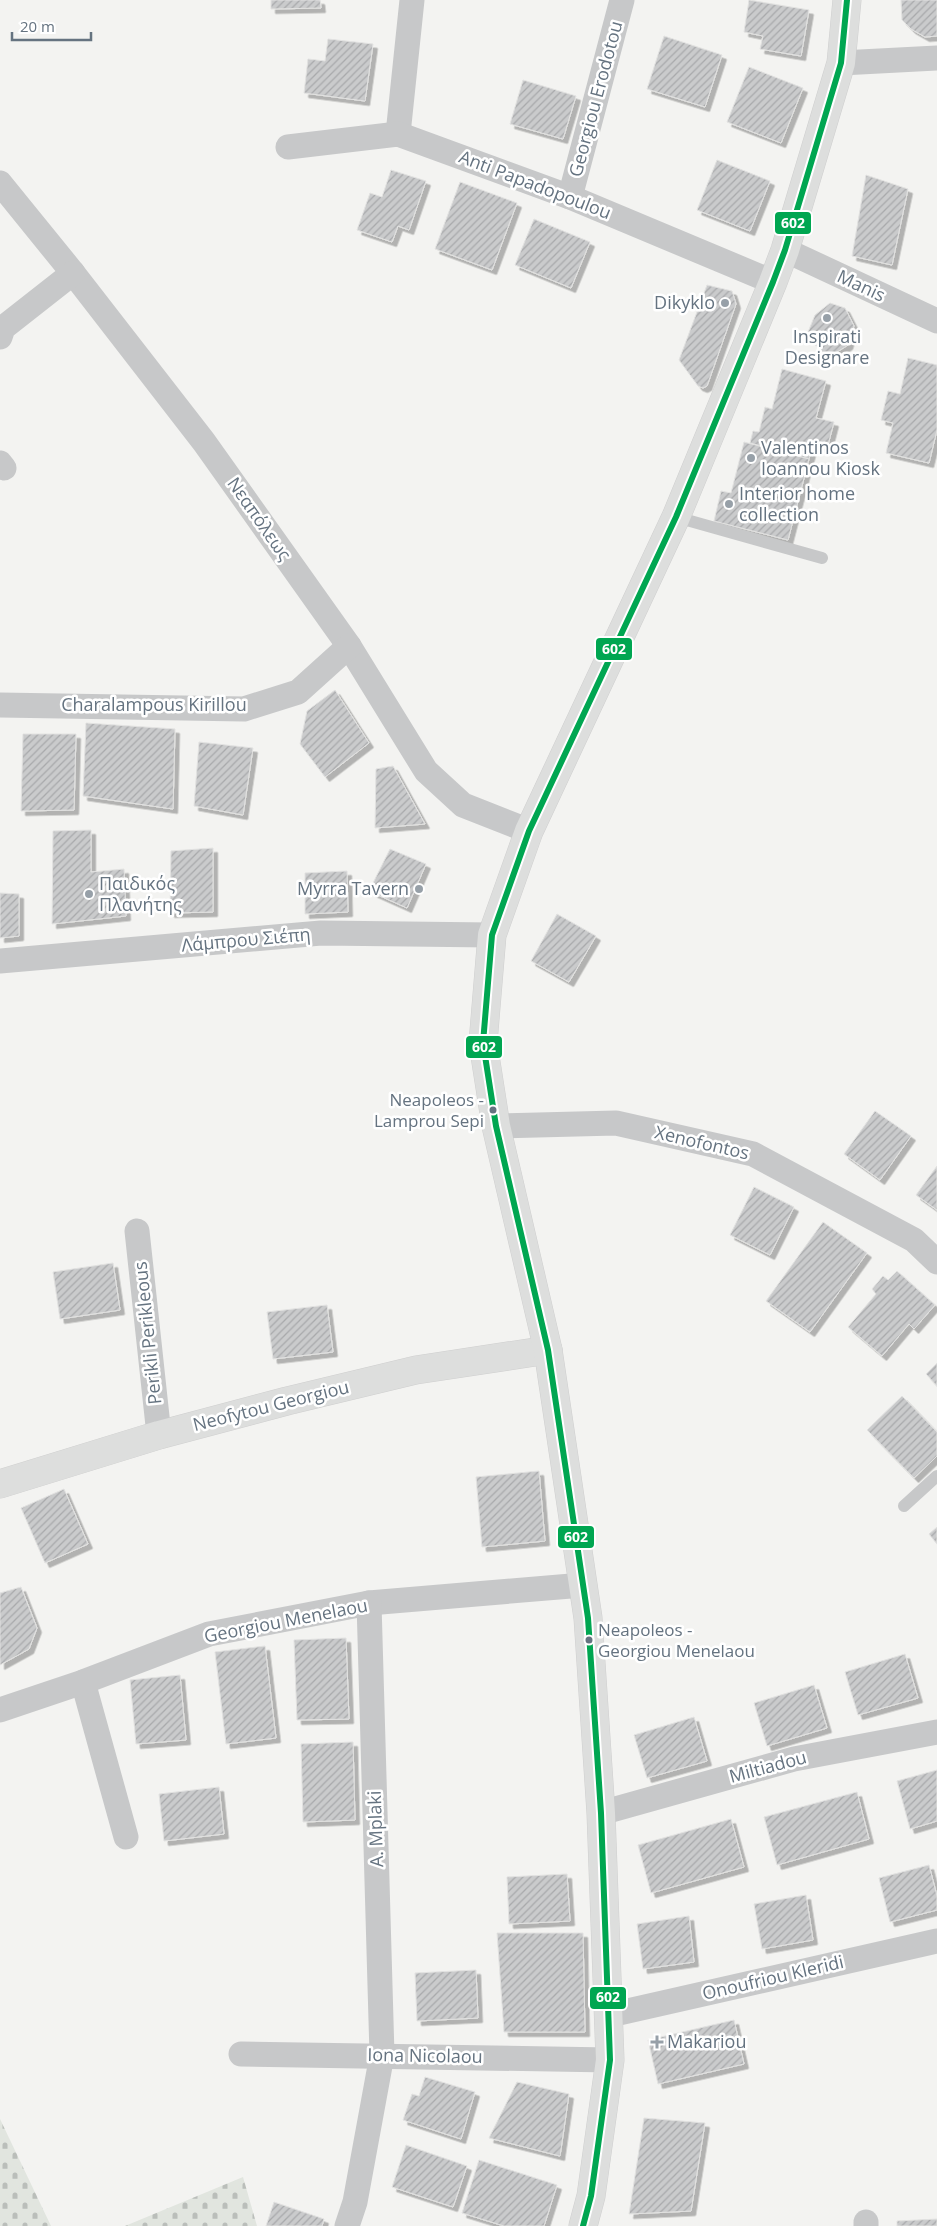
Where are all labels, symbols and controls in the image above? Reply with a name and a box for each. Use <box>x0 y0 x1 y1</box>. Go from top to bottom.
scale bar <box>12 10 91 42</box>
text: 20 m <box>20 16 55 36</box>
street label: Georgiou Erodotou <box>563 18 627 179</box>
street label: Anti Papadopoulou <box>456 144 615 224</box>
line badge: 602 <box>774 211 812 235</box>
text: 602 <box>781 213 805 232</box>
street label: Manis <box>834 264 889 307</box>
place label: Dikyklo <box>654 290 715 314</box>
marker: Dikyklo <box>719 297 731 309</box>
marker: Inspirati Designare <box>821 312 833 324</box>
place label: Inspirati Designare <box>785 324 869 369</box>
place label: Valentinos Ioannou Kiosk <box>761 435 880 480</box>
marker: Valentinos Ioannou Kiosk <box>745 452 757 464</box>
street label: Νεαπόλεως <box>222 472 298 565</box>
place label: Interior home collection <box>739 481 855 526</box>
marker: Interior home collection <box>723 498 735 510</box>
line badge: 602 <box>595 637 633 661</box>
text: 602 <box>602 639 626 658</box>
street label: Charalampous Kirillou <box>61 692 247 716</box>
place label: Παιδικός Πλανήτης <box>99 871 182 916</box>
place label: Myrra Tavern <box>297 876 409 900</box>
marker: Myrra Tavern <box>413 883 425 895</box>
marker: Παιδικός Πλανήτης <box>83 888 95 900</box>
street label: Λάμπρου Σιέπη <box>180 921 312 957</box>
line badge: 602 <box>465 1035 503 1059</box>
text: 602 <box>472 1037 496 1056</box>
place label: Neapoleos - Lamprou Sepi <box>374 1088 484 1132</box>
marker: Neapoleos - Lamprou Sepi <box>488 1105 498 1115</box>
street label: Xenofontos <box>653 1120 752 1165</box>
street label: Perikli Perikleous <box>128 1261 166 1406</box>
street label: Neofytou Georgiou <box>190 1374 351 1436</box>
line badge: 602 <box>557 1525 595 1549</box>
text: 602 <box>564 1527 588 1546</box>
street label: Georgiou Menelaou <box>202 1592 370 1648</box>
place label: Neapoleos - Georgiou Menelaou <box>598 1618 755 1662</box>
marker: Neapoleos - Georgiou Menelaou <box>584 1635 594 1645</box>
street label: Miltiadou <box>726 1744 809 1788</box>
street label: A. Mplaki <box>362 1790 388 1868</box>
street label: Onoufriou Kleridi <box>700 1949 846 2005</box>
line badge: 602 <box>589 1986 627 2010</box>
text: 602 <box>596 1987 620 2006</box>
place label: Makariou <box>667 2029 746 2053</box>
marker: Makariou <box>651 2036 663 2048</box>
street label: Iona Nicolaou <box>367 2042 483 2068</box>

